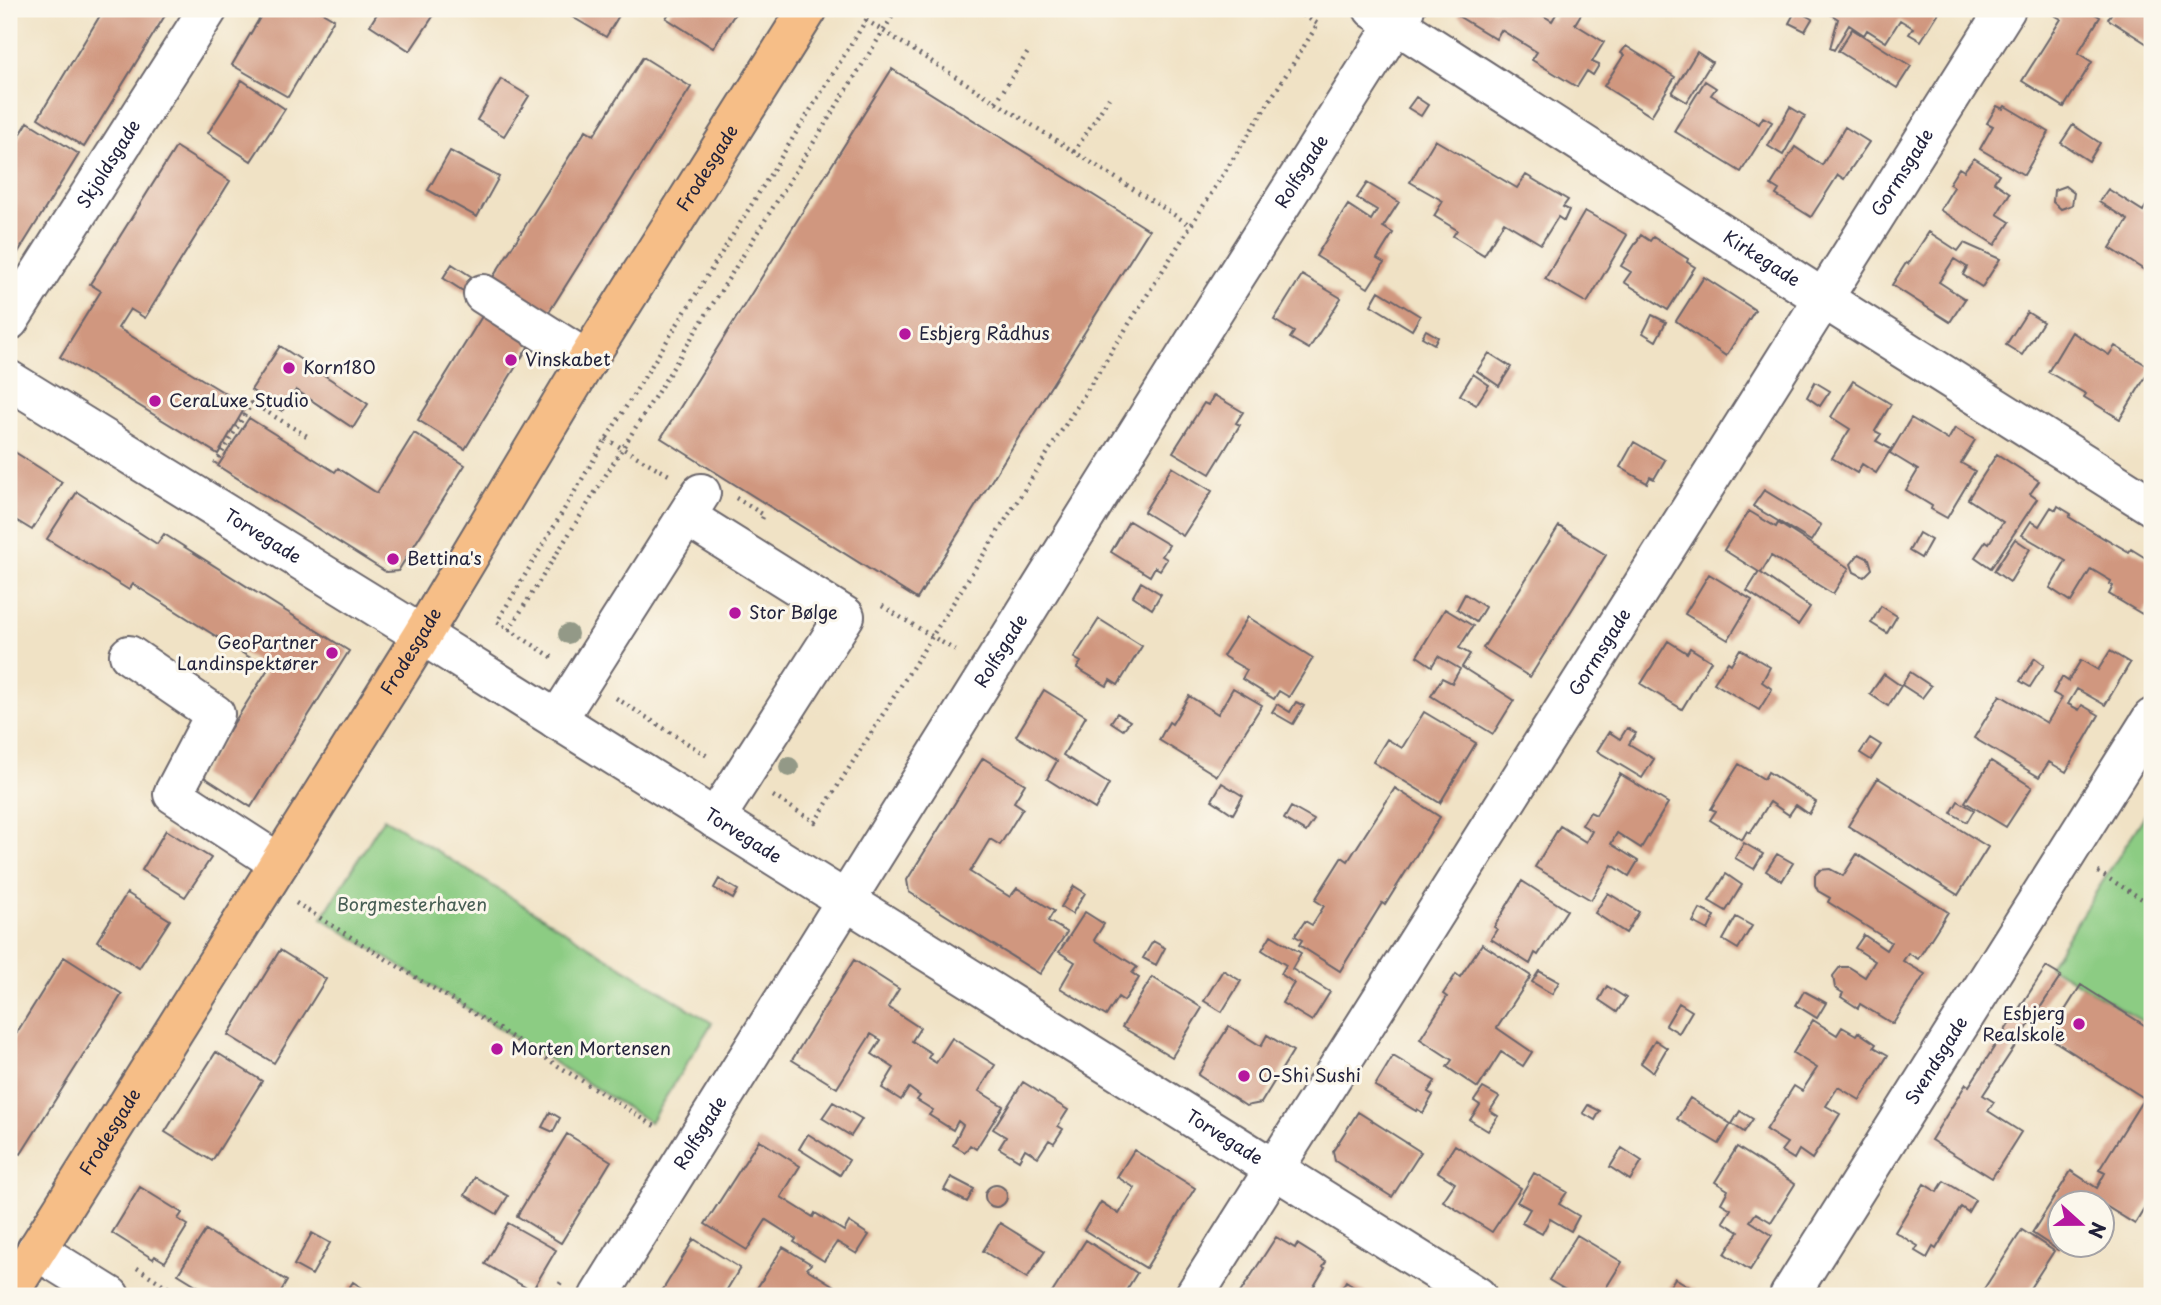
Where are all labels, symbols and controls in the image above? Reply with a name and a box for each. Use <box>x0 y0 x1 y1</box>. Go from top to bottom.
street label: Skjoldsgade <box>69 114 146 213</box>
street label: Frodesgade <box>669 119 744 216</box>
street label: Gormsgade <box>1863 123 1939 221</box>
street label: Rolfsgade <box>1267 129 1334 213</box>
street label: Kirkegade <box>1719 223 1806 292</box>
place label: Esbjerg Rådhus <box>919 319 1050 346</box>
marker: Esbjerg Rådhus <box>897 326 913 342</box>
place label: Vinskabet <box>525 345 611 372</box>
marker: Vinskabet <box>503 352 519 368</box>
place label: Korn180 <box>303 353 376 380</box>
marker: Korn180 <box>281 360 297 376</box>
place label: CeraLuxe Studio <box>169 386 309 413</box>
marker: CeraLuxe Studio <box>147 393 163 409</box>
street label: Torvegade <box>219 501 307 570</box>
place label: Bettina's <box>407 544 482 571</box>
marker: Bettina's <box>385 551 401 567</box>
place label: Stor Bølge <box>749 598 838 625</box>
street label: Frodesgade <box>373 602 447 700</box>
street label: Gormsgade <box>1561 602 1637 701</box>
marker: Stor Bølge <box>727 605 743 621</box>
street label: Rolfsgade <box>967 608 1033 693</box>
place label: GeoPartner Landinspektører <box>177 628 319 676</box>
marker: GeoPartner Landinspektører <box>324 645 340 661</box>
street label: Torvegade <box>700 800 788 869</box>
park label: Borgmesterhaven <box>337 890 487 917</box>
place label: Esbjerg Realskole <box>1982 999 2065 1047</box>
street label: Svendsgade <box>1898 1010 1973 1109</box>
marker: Esbjerg Realskole <box>2071 1016 2087 1032</box>
place label: Morten Mortensen <box>511 1034 671 1061</box>
marker: Morten Mortensen <box>489 1041 505 1057</box>
place label: O-Shi Sushi <box>1258 1061 1361 1088</box>
marker: O-Shi Sushi <box>1236 1068 1252 1084</box>
street label: Frodesgade <box>72 1083 147 1180</box>
street label: Rolfsgade <box>666 1090 733 1174</box>
street label: Torvegade <box>1181 1102 1269 1171</box>
north arrow <box>2046 1190 2116 1260</box>
text: N <box>2082 1218 2114 1242</box>

